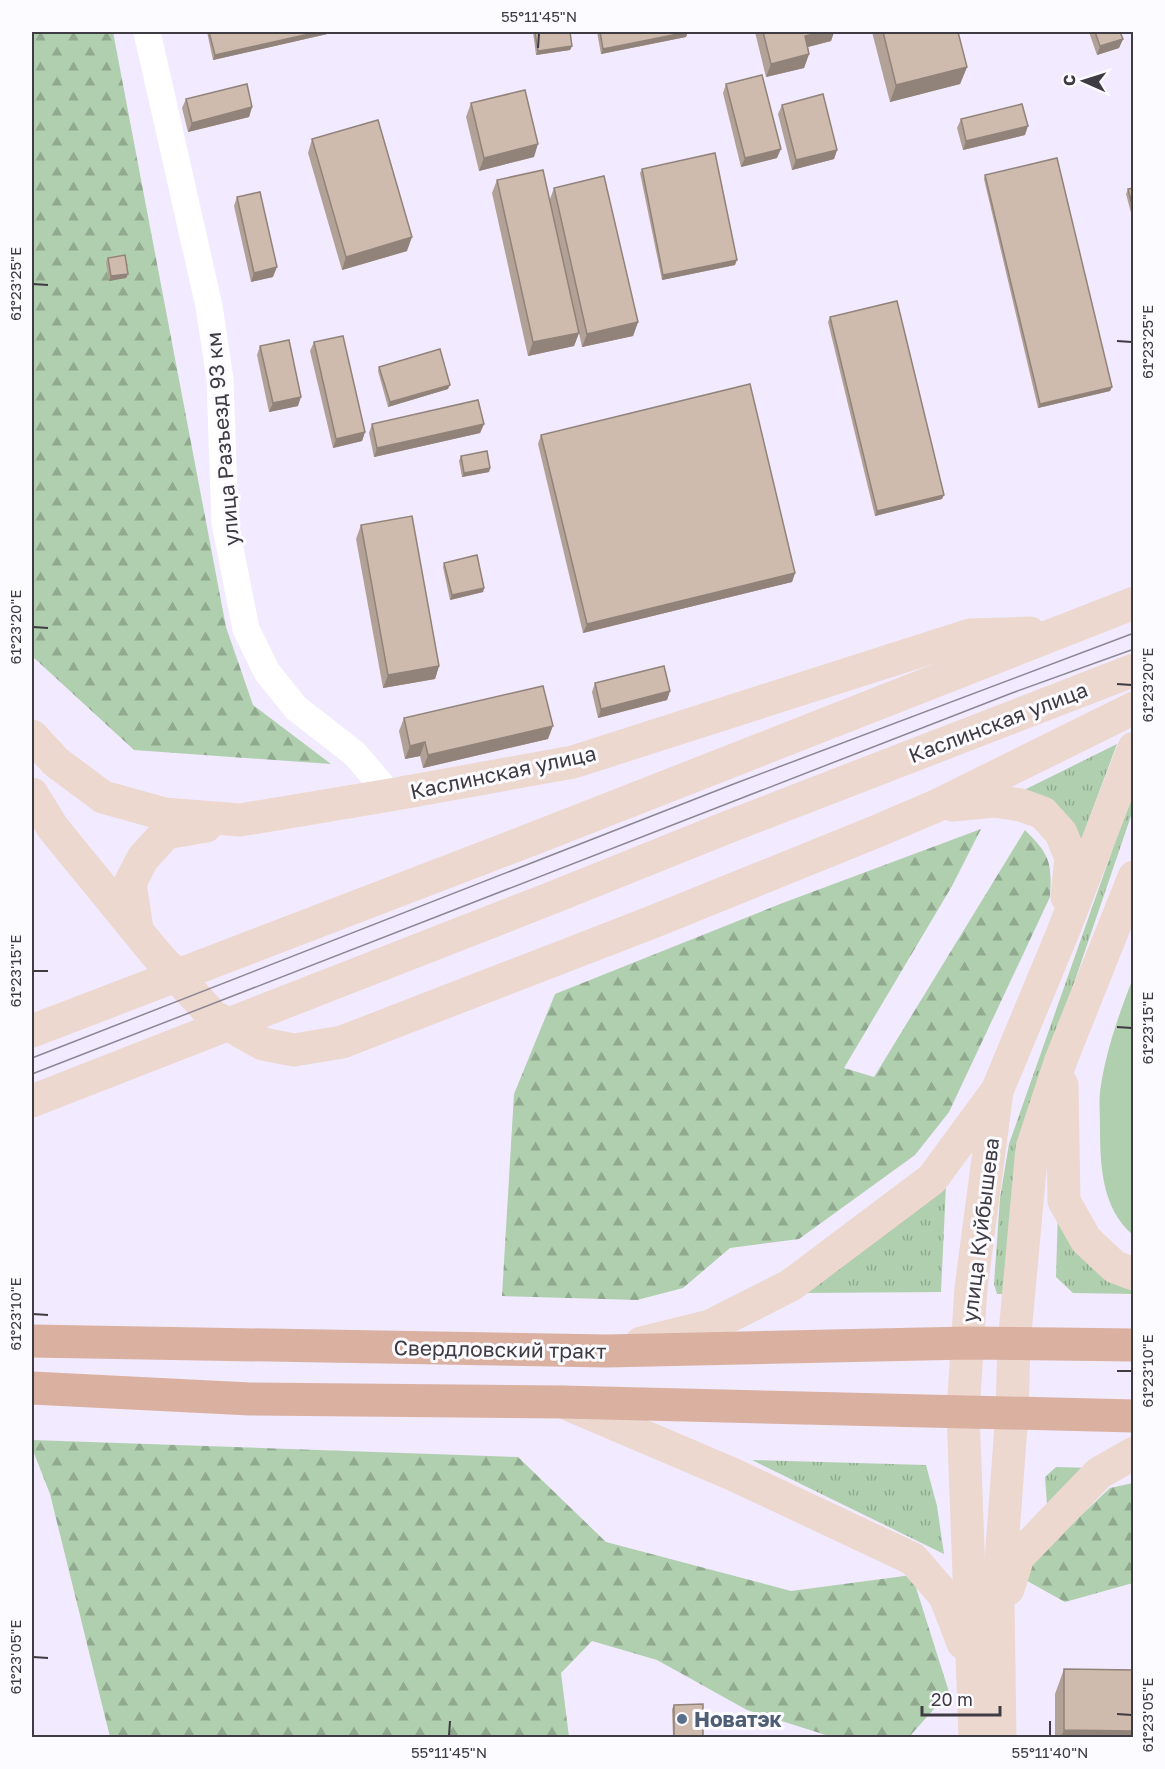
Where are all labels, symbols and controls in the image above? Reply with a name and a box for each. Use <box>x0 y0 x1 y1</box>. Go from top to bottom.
text: 55°11'45"N <box>501 7 577 25</box>
north arrow <box>1054 51 1114 111</box>
text: С <box>1059 74 1079 86</box>
text: 61°23'25"E <box>6 247 24 321</box>
text: 61°23'25"E <box>1138 305 1156 379</box>
street label: улица Разъезд 93 км <box>200 331 244 547</box>
text: 61°23'20"E <box>6 590 24 664</box>
text: 61°23'20"E <box>1138 648 1156 722</box>
street label: Каслинская улица <box>905 676 1091 768</box>
street label: Каслинская улица <box>408 740 598 804</box>
text: 61°23'15"E <box>6 935 24 1007</box>
text: 61°23'15"E <box>1138 992 1156 1064</box>
street label: улица Куйбышева <box>956 1136 1004 1324</box>
text: 61°23'10"E <box>6 1277 24 1351</box>
street label: Свердловский тракт <box>393 1334 607 1364</box>
text: 61°23'10"E <box>1138 1334 1156 1408</box>
text: 61°23'05"E <box>6 1620 24 1694</box>
text: 61°23'05"E <box>1138 1678 1156 1752</box>
scale bar <box>922 1679 1000 1717</box>
text: 20 m <box>931 1688 973 1710</box>
place label: Новатэк <box>694 1706 782 1732</box>
marker: Новатэк <box>675 1712 689 1726</box>
text: 55°11'45"N <box>411 1743 487 1761</box>
text: 55°11'40"N <box>1012 1743 1088 1761</box>

